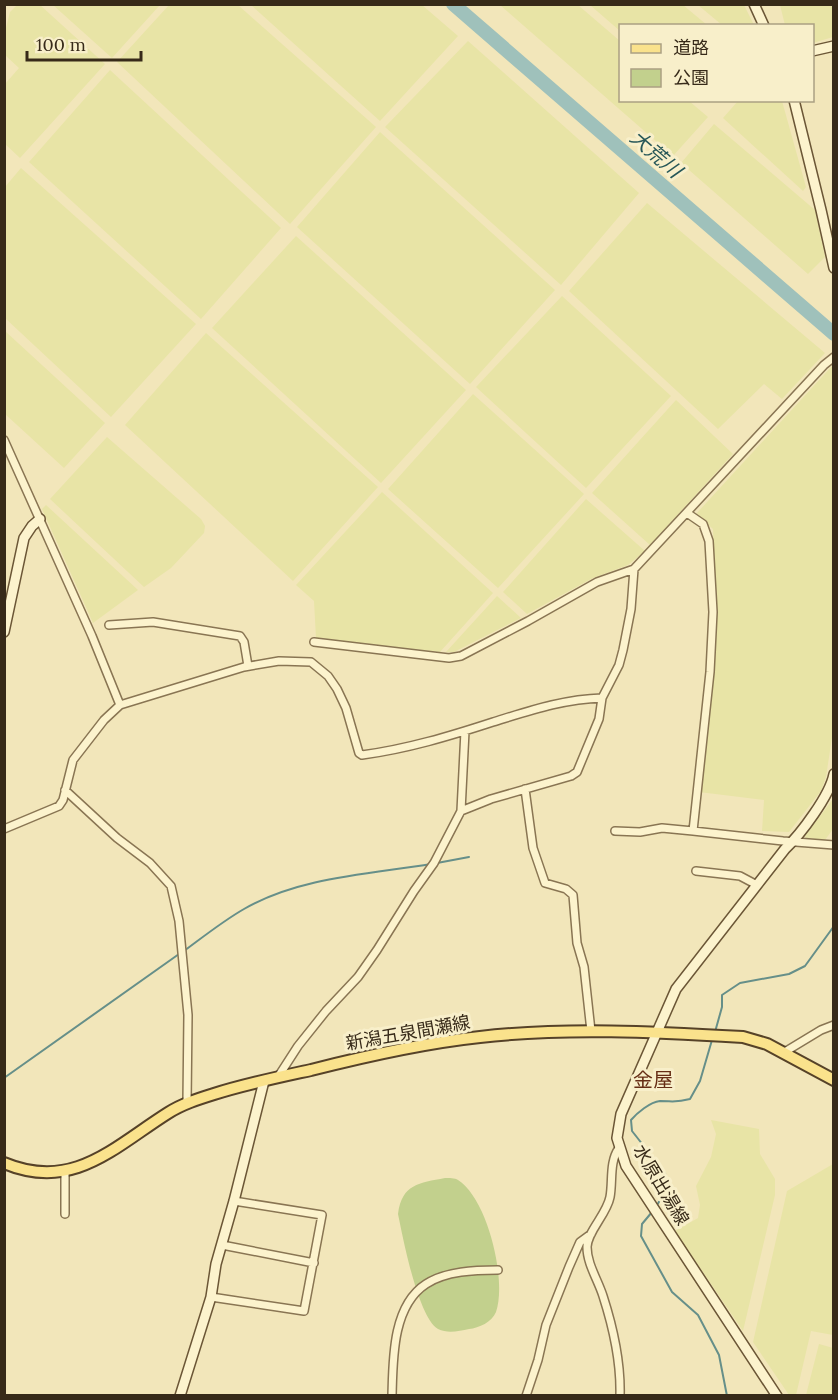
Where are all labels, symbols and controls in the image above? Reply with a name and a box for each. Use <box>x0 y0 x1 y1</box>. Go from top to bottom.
scale bar <box>27 24 141 62</box>
legend <box>619 24 814 102</box>
text: 100 m <box>36 33 86 56</box>
text: 道路 <box>673 36 709 59</box>
text: 公園 <box>673 66 709 89</box>
water label: 大荒川 <box>625 125 689 184</box>
street label: 新潟五泉間瀬線 <box>344 1010 472 1055</box>
district label: 金屋 <box>633 1067 673 1092</box>
street label: 水原出湯線 <box>628 1140 694 1229</box>

